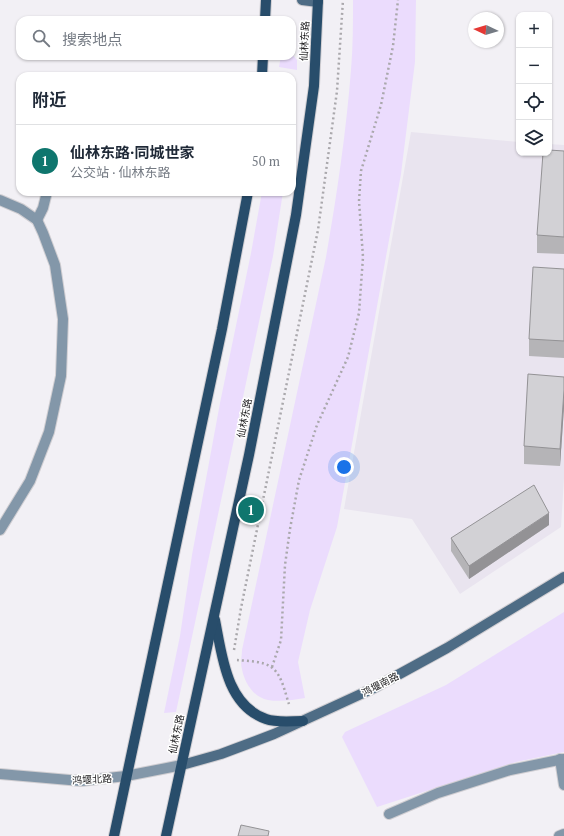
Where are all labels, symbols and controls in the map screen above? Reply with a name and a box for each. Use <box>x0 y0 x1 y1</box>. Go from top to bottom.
north arrow <box>468 12 504 48</box>
map controls <box>516 12 552 156</box>
button: + <box>516 12 552 48</box>
search box <box>16 16 296 60</box>
street label: 仙林东路 <box>297 21 312 61</box>
icon: search <box>30 27 52 49</box>
text: 搜索地点 <box>62 29 122 49</box>
button: − <box>516 48 552 84</box>
button: locate <box>516 84 552 120</box>
text: 附近 <box>32 88 66 111</box>
button: layers <box>516 120 552 156</box>
text: 仙林东路·同城世家 <box>70 142 194 162</box>
text: 1 <box>41 152 49 170</box>
text: 50 m <box>252 152 280 170</box>
text: 公交站 · 仙林东路 <box>70 163 170 181</box>
street label: 仙林东路 <box>234 397 255 439</box>
your location <box>334 457 354 477</box>
pin: 1 <box>238 495 264 525</box>
street label: 鸿堰南路 <box>359 670 401 699</box>
street label: 仙林东路 <box>166 713 187 755</box>
street label: 鸿堰北路 <box>72 772 112 787</box>

